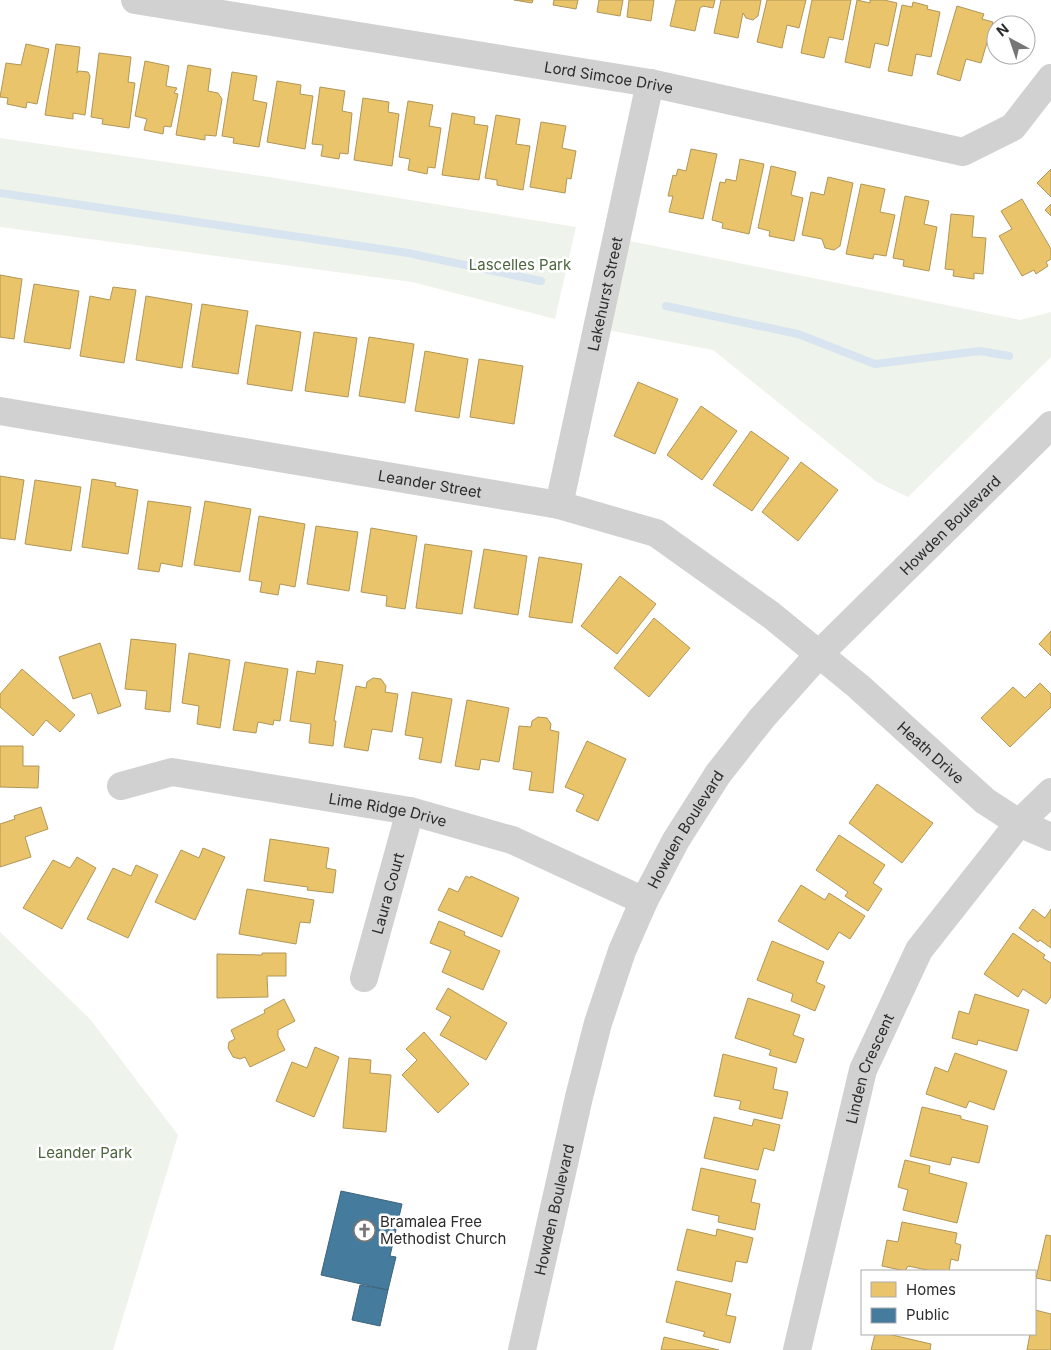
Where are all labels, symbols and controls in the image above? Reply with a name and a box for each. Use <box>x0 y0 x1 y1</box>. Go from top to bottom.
north arrow <box>986 15 1036 65</box>
text: N <box>993 20 1012 40</box>
street label: Lord Simcoe Drive <box>543 57 675 97</box>
street label: Lakehurst Street <box>583 235 626 353</box>
park label: Lascelles Park <box>469 255 572 274</box>
street label: Leander Street <box>377 465 483 501</box>
street label: Howden Boulevard <box>895 471 1004 579</box>
street label: Heath Drive <box>894 717 969 787</box>
street label: Howden Boulevard <box>643 767 727 892</box>
street label: Lime Ridge Drive <box>327 788 449 831</box>
street label: Laura Court <box>367 850 408 936</box>
street label: Linden Crescent <box>841 1010 898 1125</box>
street label: Howden Boulevard <box>530 1142 578 1277</box>
park label: Leander Park <box>38 1143 133 1162</box>
place label: Bramalea Free Methodist Church <box>380 1212 506 1248</box>
church icon: Bramalea Free Methodist Church <box>352 1218 376 1242</box>
legend <box>861 1270 1036 1335</box>
text: Homes <box>906 1280 956 1299</box>
text: Public <box>906 1305 949 1324</box>

